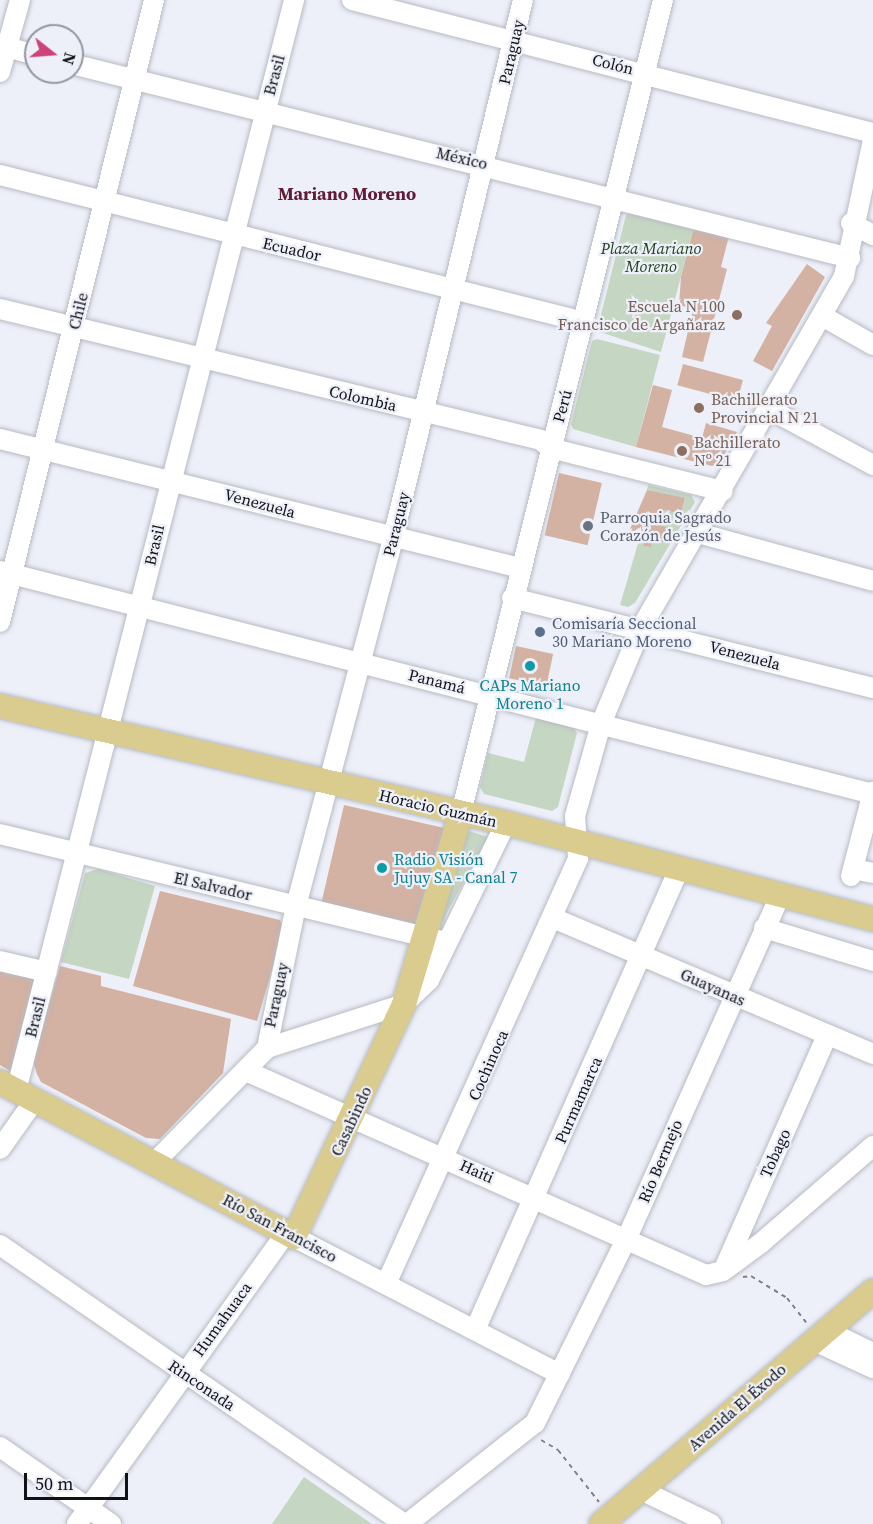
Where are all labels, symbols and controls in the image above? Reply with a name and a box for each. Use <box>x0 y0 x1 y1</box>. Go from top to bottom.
street label: Paraguay <box>494 18 528 86</box>
north arrow <box>24 24 84 84</box>
text: N <box>57 50 82 67</box>
street label: Colón <box>590 50 636 78</box>
street label: Brasil <box>259 53 289 97</box>
street label: México <box>434 143 490 173</box>
district label: Mariano Moreno <box>278 183 416 205</box>
street label: Ecuador <box>261 233 323 265</box>
park label: Plaza Mariano Moreno <box>601 238 701 276</box>
street label: Chile <box>64 291 92 331</box>
place label: Escuela N 100 Francisco de Argañaraz <box>558 296 725 334</box>
marker: Escuela N 100 Francisco de Argañaraz <box>730 308 744 322</box>
street label: Colombia <box>327 381 399 415</box>
street label: Perú <box>548 387 576 425</box>
place label: Bachillerato Provincial N 21 <box>711 389 819 427</box>
marker: Bachillerato Provincial N 21 <box>692 401 706 415</box>
place label: Bachillerato Nº 21 <box>694 432 781 470</box>
marker: Bachillerato Nº 21 <box>675 444 689 458</box>
street label: Venezuela <box>222 484 298 522</box>
street label: Paraguay <box>379 490 413 558</box>
place label: Parroquia Sagrado Corazón de Jesús <box>600 507 732 545</box>
marker: Parroquia Sagrado Corazón de Jesús <box>581 519 595 533</box>
street label: Brasil <box>140 523 168 567</box>
place label: Comisaría Seccional 30 Mariano Moreno <box>552 613 697 651</box>
marker: Comisaría Seccional 30 Mariano Moreno <box>533 625 547 639</box>
street label: Venezuela <box>707 636 783 674</box>
marker: CAPs Mariano Moreno 1 <box>523 659 537 673</box>
street label: Panamá <box>407 665 467 697</box>
place label: CAPs Mariano Moreno 1 <box>480 675 580 713</box>
street label: Horacio Guzmán <box>377 785 499 831</box>
place label: Radio Visión Jujuy SA - Canal 7 <box>394 849 518 887</box>
marker: Radio Visión Jujuy SA - Canal 7 <box>375 861 389 875</box>
street label: El Salvador <box>172 868 254 904</box>
street label: Paraguay <box>260 961 292 1029</box>
street label: Guayanas <box>678 964 748 1010</box>
street label: Brasil <box>21 995 49 1039</box>
street label: Cochinoca <box>464 1027 512 1103</box>
street label: Purmamarca <box>550 1054 606 1146</box>
street label: Casabindo <box>326 1083 376 1159</box>
street label: Río Bermejo <box>634 1117 686 1205</box>
street label: Tobago <box>756 1126 794 1180</box>
street label: Haiti <box>457 1155 497 1187</box>
street label: Río San Francisco <box>220 1190 340 1266</box>
street label: Humahuaca <box>189 1278 255 1360</box>
street label: Rinconada <box>165 1356 239 1414</box>
street label: Avenida El Éxodo <box>684 1359 790 1455</box>
scale bar <box>27 1461 130 1499</box>
text: 50 m <box>35 1471 73 1496</box>

